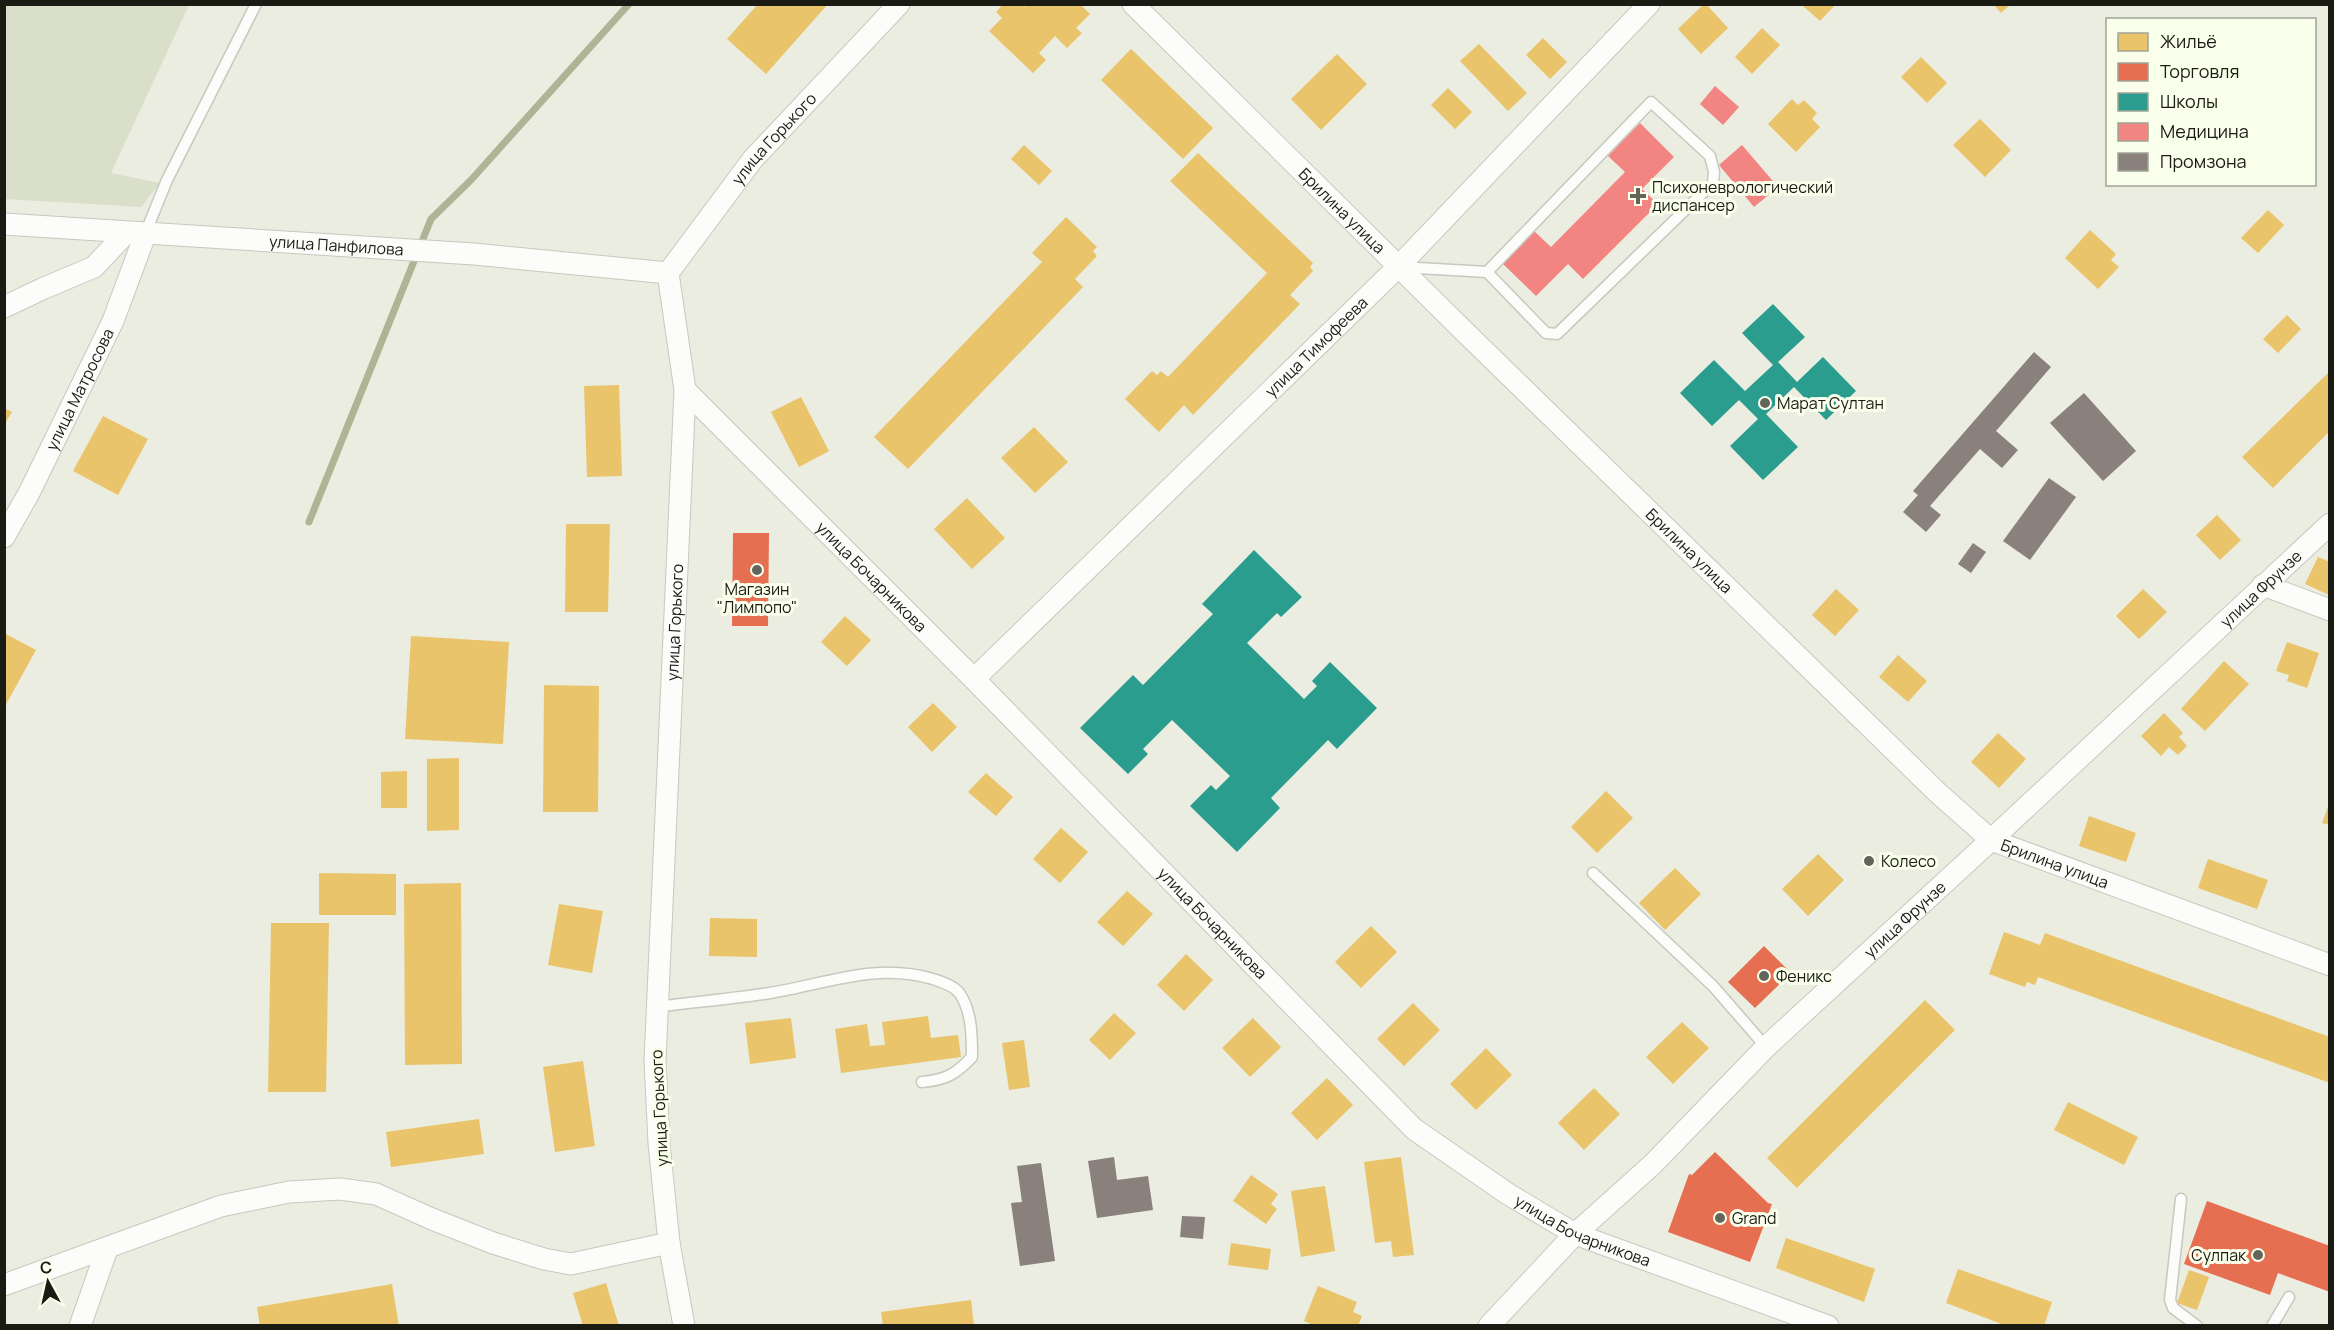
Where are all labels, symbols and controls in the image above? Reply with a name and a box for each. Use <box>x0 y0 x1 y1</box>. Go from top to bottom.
legend <box>2106 18 2316 186</box>
text: Жильё <box>2160 29 2217 53</box>
text: Торговля <box>2160 59 2239 83</box>
street label: улица Горького <box>726 88 821 189</box>
text: Школы <box>2160 89 2218 113</box>
text: Медицина <box>2160 119 2249 143</box>
text: Промзона <box>2160 149 2247 173</box>
street label: Брилина улица <box>1294 163 1390 258</box>
place label: Психоневрологический диспансер <box>1652 176 1833 216</box>
marker: Психоневрологический диспансер <box>1629 187 1647 205</box>
street label: улица Панфилова <box>268 230 404 260</box>
street label: улица Тимофеева <box>1260 292 1372 402</box>
street label: улица Матросова <box>40 325 119 454</box>
place label: Марат Султан <box>1777 392 1884 414</box>
marker: Марат Султан <box>1758 396 1772 410</box>
street label: Брилина улица <box>1641 503 1738 598</box>
street label: улица Бочарникова <box>812 517 932 637</box>
street label: улица Фрунзе <box>2215 545 2306 632</box>
street label: улица Горького <box>661 563 688 681</box>
marker: Магазин "Лимпопо" <box>750 563 764 577</box>
place label: Магазин "Лимпопо" <box>717 578 797 618</box>
street label: Брилина улица <box>1998 834 2112 893</box>
place label: Колесо <box>1881 850 1936 872</box>
marker: Колесо <box>1862 854 1876 868</box>
street label: улица Бочарникова <box>1153 862 1272 984</box>
street label: улица Фрунзе <box>1859 876 1951 963</box>
place label: Феникс <box>1776 965 1832 987</box>
marker: Феникс <box>1757 969 1771 983</box>
street label: улица Горького <box>645 1049 673 1167</box>
street label: улица Бочарникова <box>1511 1190 1654 1272</box>
place label: Grand <box>1732 1207 1777 1229</box>
marker: Grand <box>1713 1211 1727 1225</box>
place label: Сулпак <box>2191 1244 2247 1266</box>
marker: Сулпак <box>2251 1248 2265 1262</box>
north arrow <box>18 1252 78 1312</box>
text: С <box>39 1255 53 1279</box>

